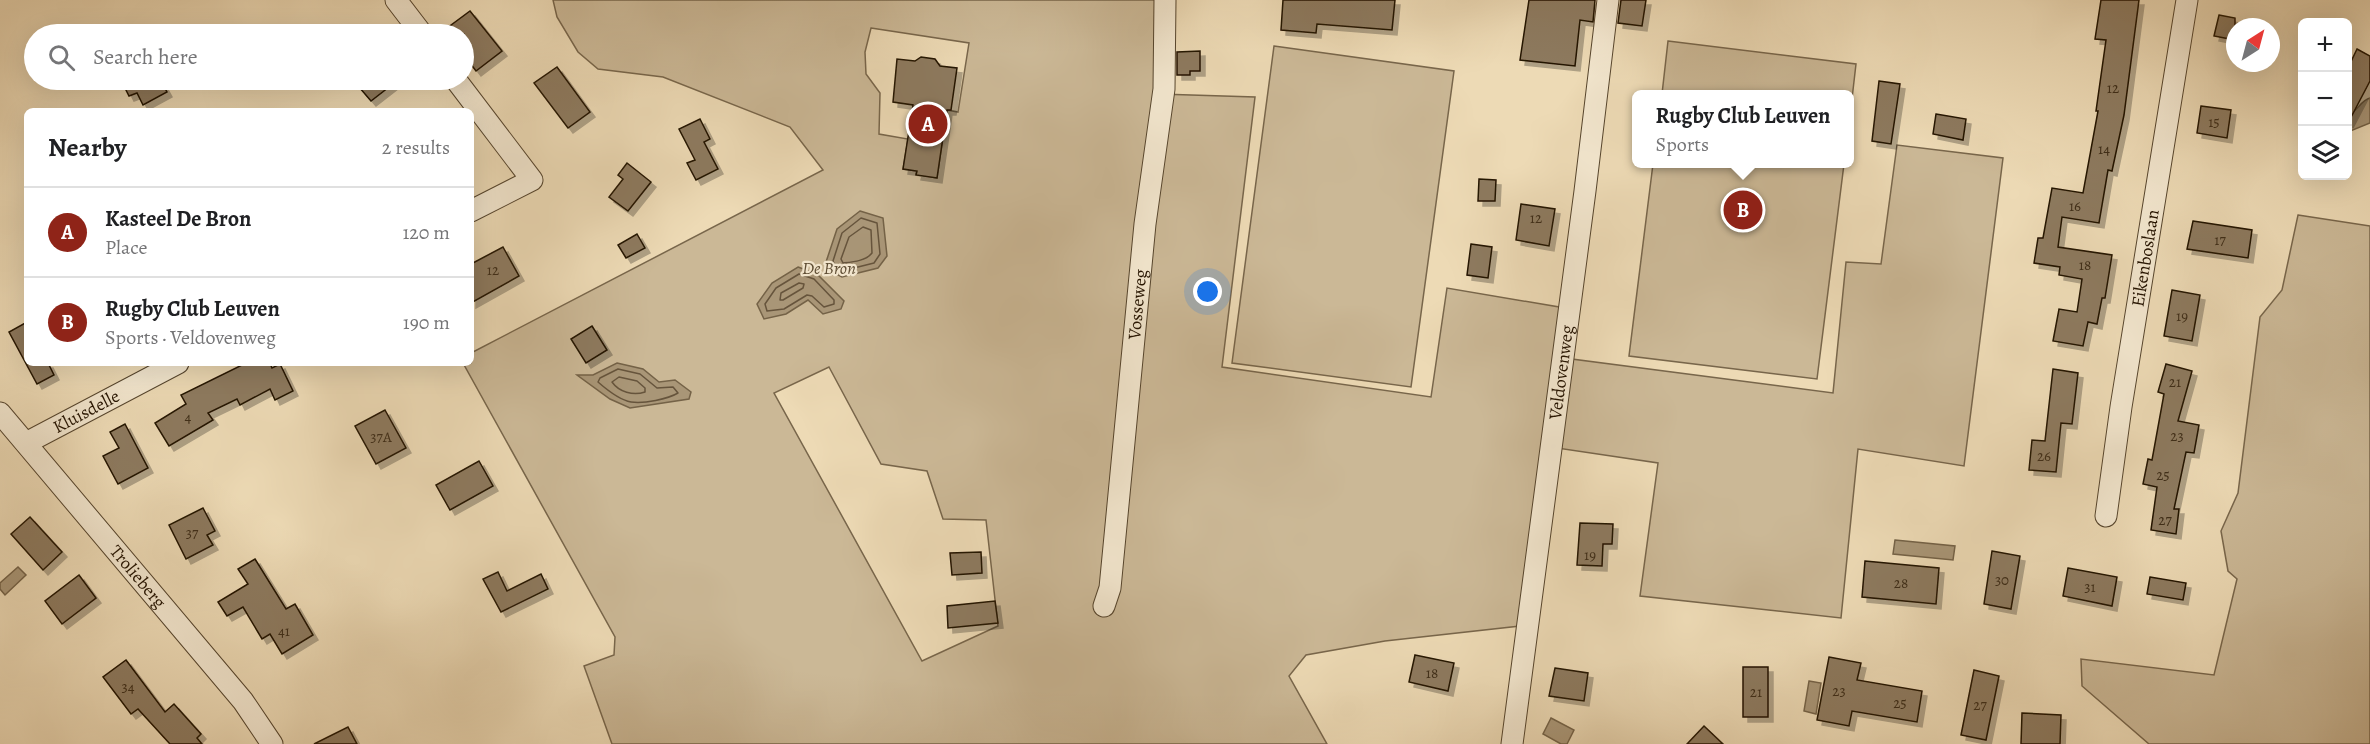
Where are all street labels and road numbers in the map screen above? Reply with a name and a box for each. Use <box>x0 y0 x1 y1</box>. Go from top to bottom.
street label: Eikenboslaan <box>2125 207 2165 308</box>
street label: Vosseweg <box>1122 268 1153 342</box>
street label: Veldovenweg <box>1543 323 1579 422</box>
street label: Kluisdelle <box>49 384 124 439</box>
street label: Trolieberg <box>104 540 172 613</box>

